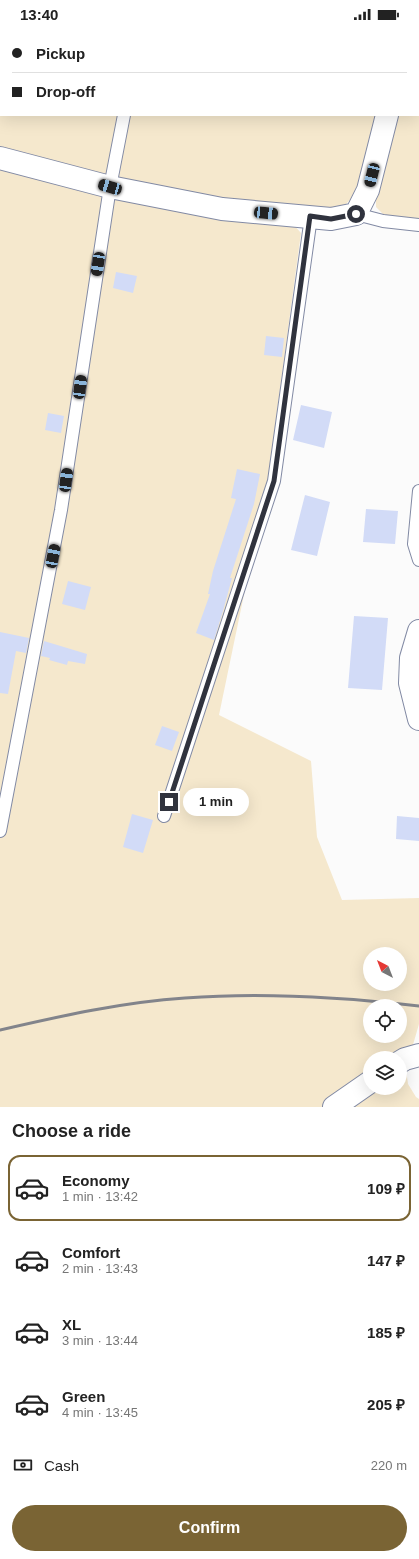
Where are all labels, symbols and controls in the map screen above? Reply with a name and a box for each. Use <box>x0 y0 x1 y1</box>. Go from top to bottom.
text: 13:40 <box>20 6 58 23</box>
text: Pickup <box>36 45 85 62</box>
text: Drop-off <box>36 83 95 100</box>
car <box>363 162 381 188</box>
car <box>97 178 123 196</box>
route start <box>347 205 365 223</box>
car <box>254 206 278 220</box>
car <box>90 251 106 277</box>
car <box>72 374 88 400</box>
car <box>58 467 74 493</box>
car <box>45 543 61 569</box>
callout: 1 min <box>183 788 249 816</box>
route end <box>160 793 178 811</box>
text: 1 min <box>199 794 233 809</box>
north arrow <box>363 947 407 991</box>
map controls <box>363 947 407 1095</box>
button: locate <box>363 999 407 1043</box>
button: layers <box>363 1051 407 1095</box>
text: Choose a ride <box>12 1121 131 1141</box>
icon: car <box>14 1170 50 1206</box>
text: Economy <box>62 1172 130 1189</box>
text: 109 ₽ <box>367 1180 405 1197</box>
text: 1 min · 13:42 <box>62 1189 138 1204</box>
icon: car <box>14 1242 50 1278</box>
text: Comfort <box>62 1244 120 1261</box>
text: 147 ₽ <box>367 1252 405 1269</box>
text: 2 min · 13:43 <box>62 1261 138 1276</box>
icon: car <box>14 1314 50 1350</box>
text: XL <box>62 1316 81 1333</box>
text: 185 ₽ <box>367 1324 405 1341</box>
text: 3 min · 13:44 <box>62 1333 138 1348</box>
icon: car <box>14 1386 50 1422</box>
text: Green <box>62 1388 105 1405</box>
text: 205 ₽ <box>367 1396 405 1413</box>
text: 4 min · 13:45 <box>62 1405 138 1420</box>
icon: cash <box>12 1454 34 1476</box>
text: Cash <box>44 1457 79 1474</box>
text: 220 m <box>371 1458 407 1473</box>
button: Confirm <box>12 1505 407 1551</box>

